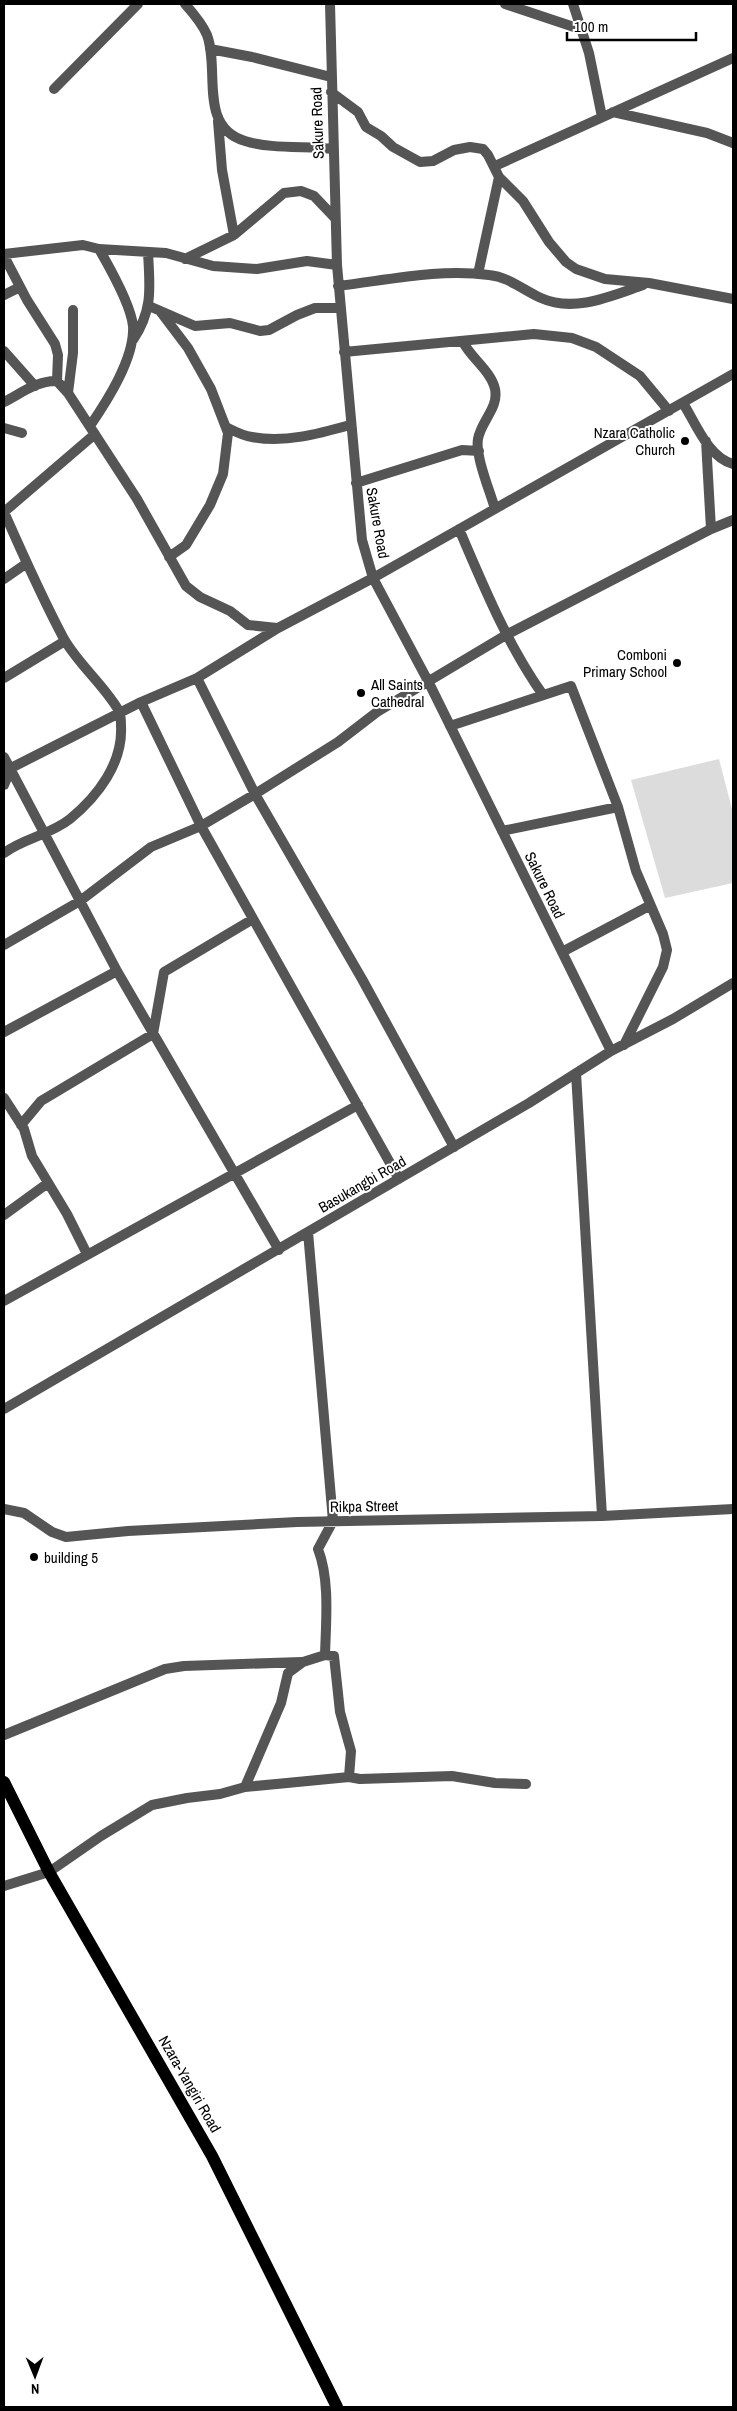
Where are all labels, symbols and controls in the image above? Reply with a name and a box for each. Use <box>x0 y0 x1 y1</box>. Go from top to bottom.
scale bar <box>567 10 696 42</box>
text: 100 m <box>574 16 608 37</box>
street label: Sakure Road <box>305 87 329 159</box>
place label: Nzara Catholic Church <box>594 422 675 460</box>
marker: Nzara Catholic Church <box>679 435 691 447</box>
street label: Sakure Road <box>361 486 395 560</box>
place label: Comboni Primary School <box>583 644 667 682</box>
marker: Comboni Primary School <box>671 657 683 669</box>
place label: All Saints Cathedral <box>370 674 424 712</box>
marker: All Saints Cathedral <box>355 687 367 699</box>
street label: Sakure Road <box>520 848 570 922</box>
street label: Basukangbi Road <box>314 1150 410 1218</box>
street label: Rikpa Street <box>330 1495 399 1517</box>
place label: building 5 <box>44 1547 98 1568</box>
marker: building 5 <box>28 1551 40 1563</box>
street label: Nzara-Yangiri Road <box>154 2032 226 2136</box>
north arrow <box>10 2351 60 2401</box>
text: N <box>31 2380 40 2398</box>

